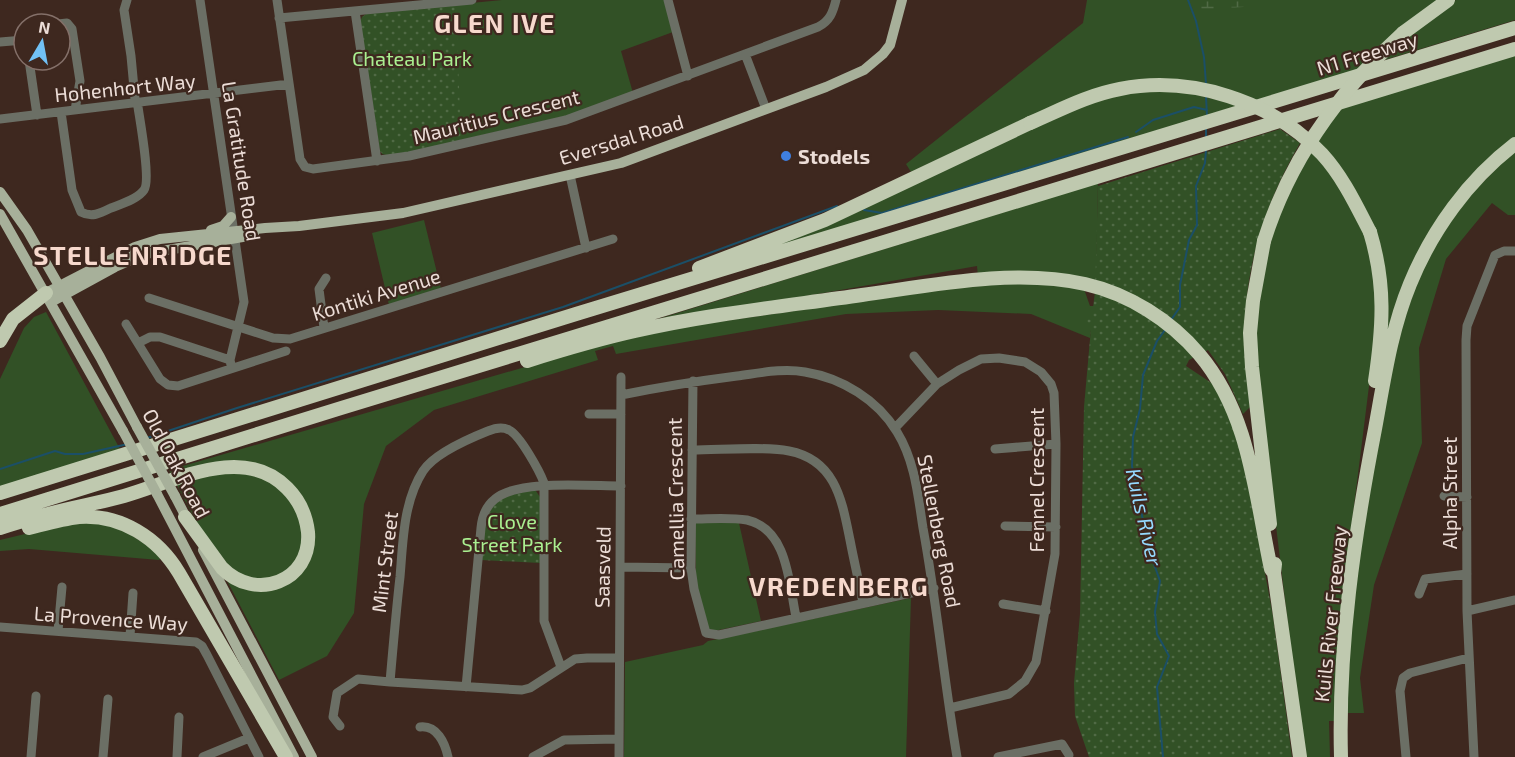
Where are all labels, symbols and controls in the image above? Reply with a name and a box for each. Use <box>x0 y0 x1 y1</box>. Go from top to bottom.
district label: GLEN IVE <box>434 7 556 38</box>
north arrow <box>12 12 72 72</box>
text: N <box>37 16 52 37</box>
street label: N1 Freeway <box>1314 26 1421 80</box>
park label: Chateau Park <box>352 46 472 70</box>
street label: Hohenhort Way <box>53 68 197 106</box>
street label: La Gratitude Road <box>218 79 266 243</box>
street label: Mauritius Crescent <box>410 84 582 148</box>
street label: Eversdal Road <box>556 109 686 169</box>
place label: Stodels <box>798 144 870 168</box>
marker: Stodels <box>779 149 793 163</box>
district label: STELLENRIDGE <box>33 239 233 270</box>
street label: Kontiki Avenue <box>309 263 443 325</box>
street label: Old Oak Road <box>138 404 216 522</box>
street label: Fennel Crescent <box>1024 407 1048 552</box>
street label: Camellia Crescent <box>662 417 688 580</box>
street label: Alpha Street <box>1437 436 1461 549</box>
street label: Stellenberg Road <box>913 452 967 610</box>
water label: Kuils River <box>1122 466 1169 569</box>
park label: Clove Street Park <box>462 509 562 556</box>
street label: Mint Street <box>366 510 402 614</box>
street label: Kuils River Freeway <box>1309 524 1351 703</box>
street label: Saasveld <box>589 526 615 608</box>
district label: VREDENBERG <box>749 570 929 601</box>
street label: La Provence Way <box>33 601 189 635</box>

